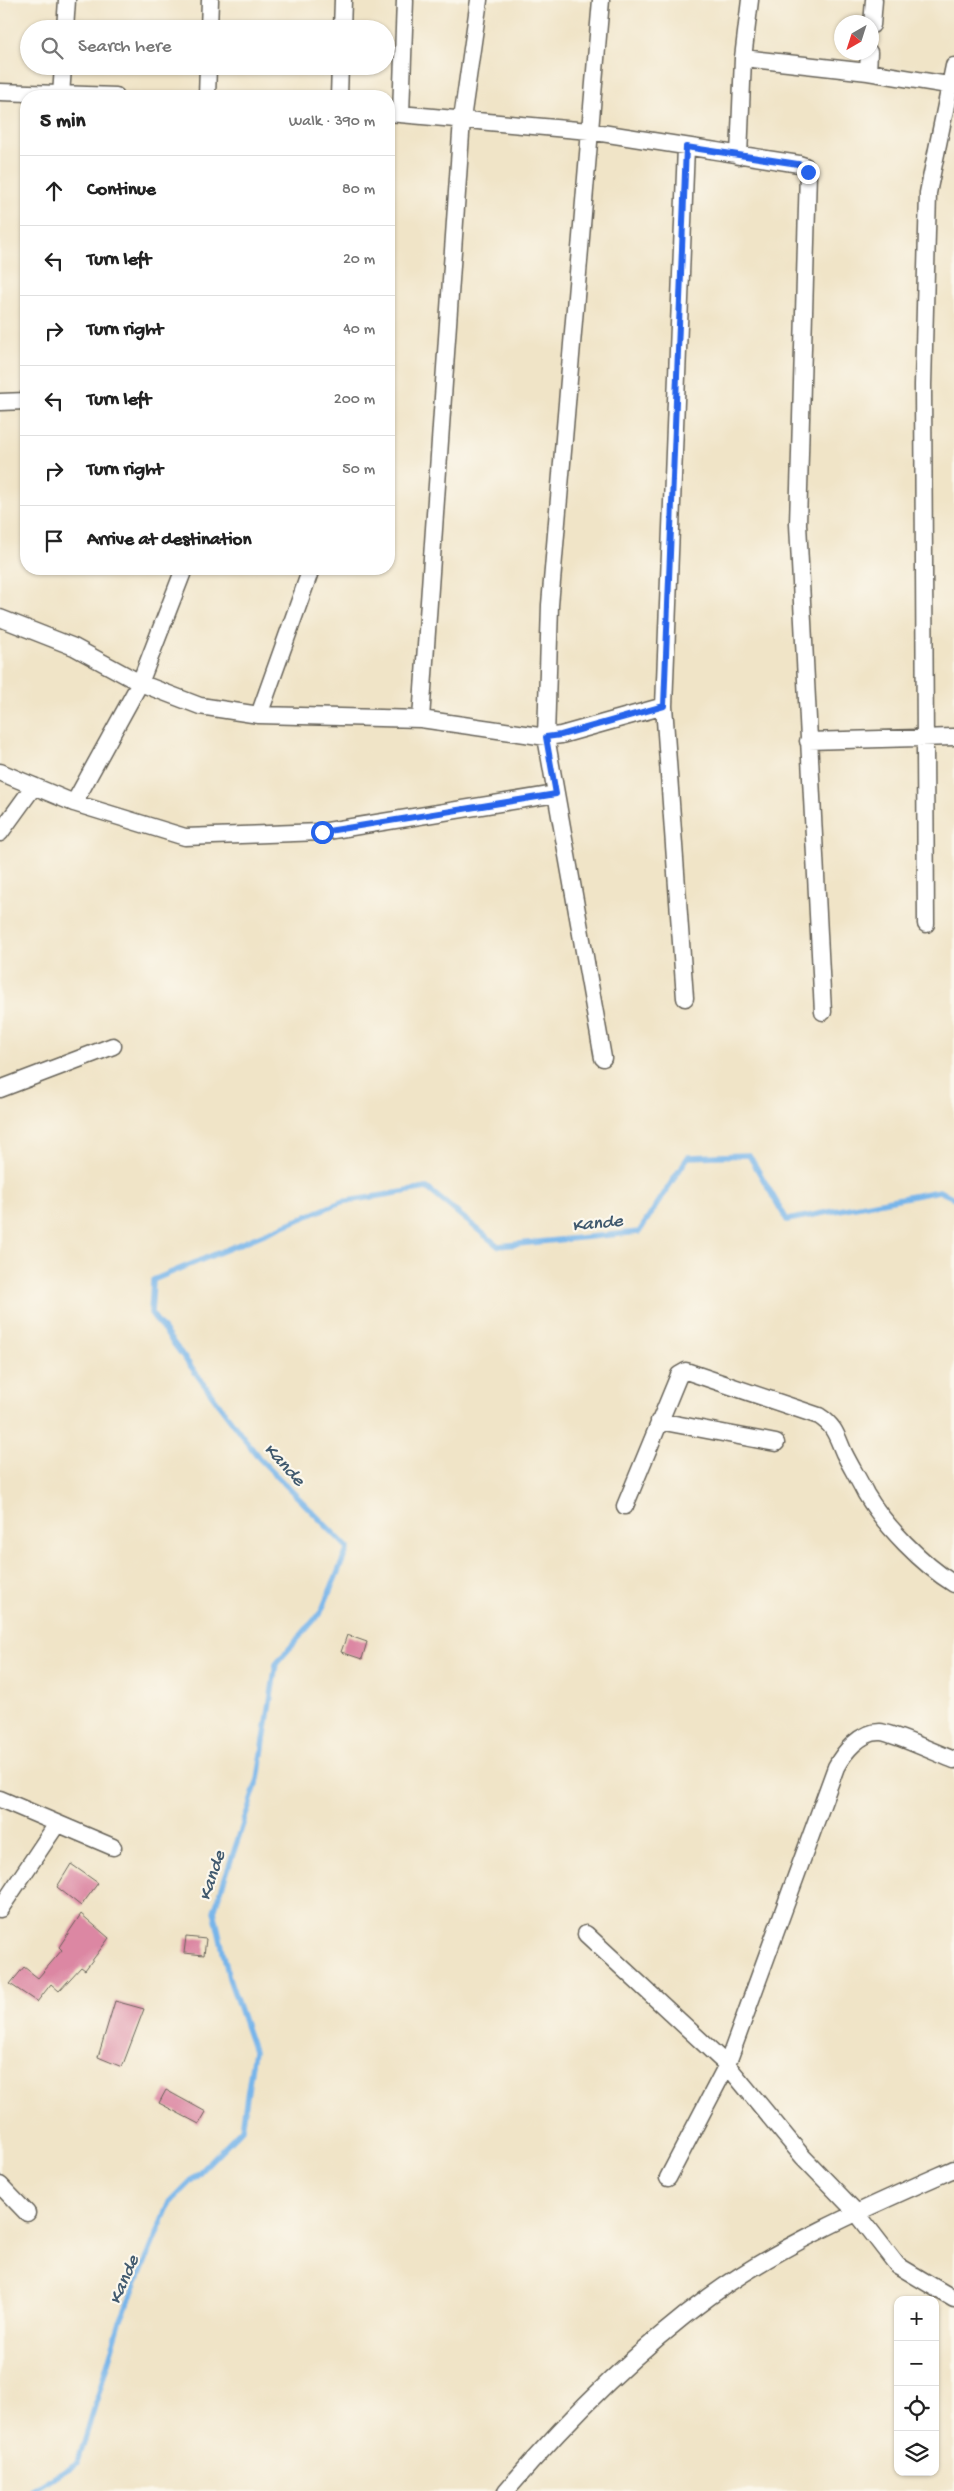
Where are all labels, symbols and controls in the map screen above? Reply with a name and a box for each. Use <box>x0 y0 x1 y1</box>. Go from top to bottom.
north arrow <box>834 15 879 60</box>
search box <box>20 20 395 75</box>
icon: search <box>38 34 66 62</box>
text: Search here <box>78 36 172 59</box>
text: 5 min <box>40 110 85 135</box>
text: Walk · 390 m <box>289 113 375 132</box>
route end <box>797 161 820 184</box>
icon: ahead <box>40 177 68 205</box>
text: Continue <box>87 179 156 202</box>
text: 80 m <box>342 181 375 200</box>
icon: left <box>40 247 68 275</box>
text: Turn left <box>87 249 151 272</box>
text: 20 m <box>343 251 375 270</box>
icon: right <box>40 317 68 345</box>
text: Turn right <box>87 319 163 342</box>
text: 40 m <box>343 321 375 340</box>
icon: left <box>40 387 68 415</box>
text: Turn left <box>87 389 151 412</box>
text: 200 m <box>334 391 375 410</box>
icon: right <box>40 457 68 485</box>
text: Turn right <box>87 459 163 482</box>
text: 50 m <box>342 461 375 480</box>
icon: arrive <box>40 527 68 555</box>
text: Arrive at destination <box>87 529 251 552</box>
route start <box>311 821 334 844</box>
water label: Kande <box>571 1210 625 1239</box>
water label: Kande <box>258 1439 310 1493</box>
water label: Kande <box>195 1847 233 1904</box>
water label: Kande <box>105 2251 146 2308</box>
map controls <box>894 2296 939 2476</box>
button: + <box>894 2296 939 2341</box>
button: − <box>894 2341 939 2386</box>
button: locate <box>894 2386 939 2431</box>
button: layers <box>894 2431 939 2476</box>

